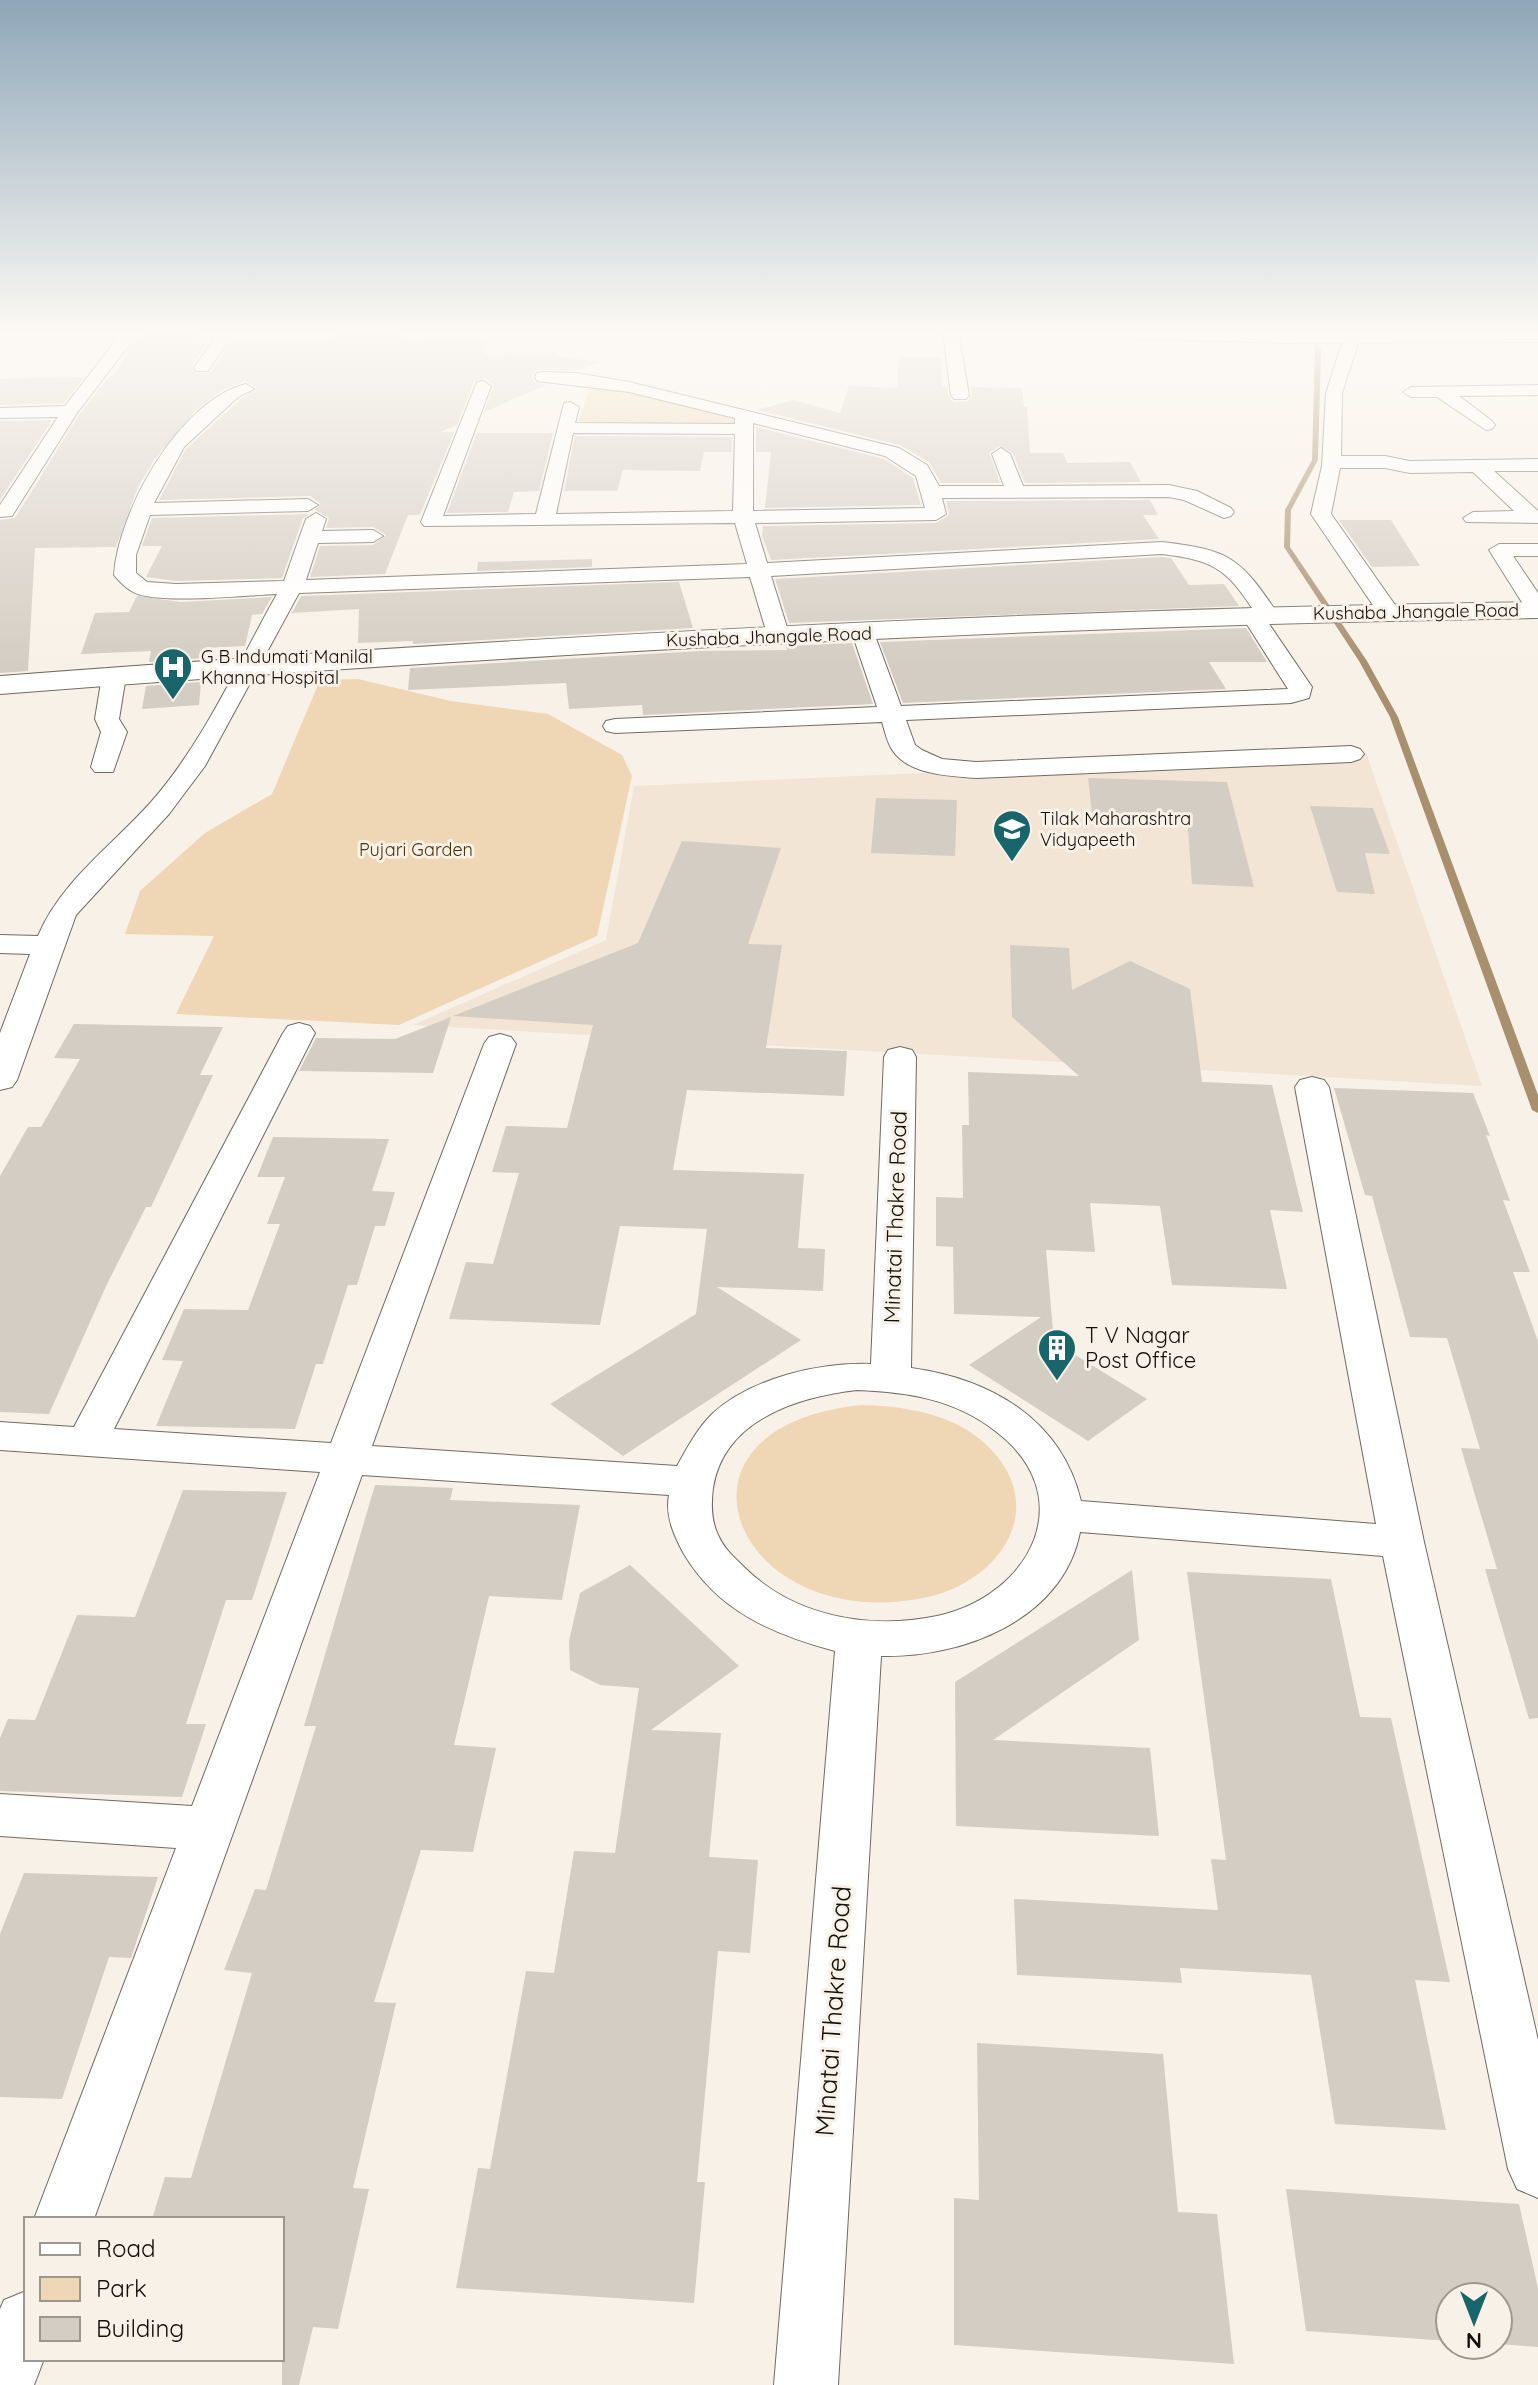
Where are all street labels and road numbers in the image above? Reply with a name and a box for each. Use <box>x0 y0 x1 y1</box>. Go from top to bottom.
street label: Kushaba Jhangale Road <box>1313 598 1519 625</box>
street label: Kushaba Jhangale Road <box>666 621 872 652</box>
street label: Minatai Thakre Road <box>877 1110 913 1324</box>
street label: Minatai Thakre Road <box>807 1885 858 2137</box>

